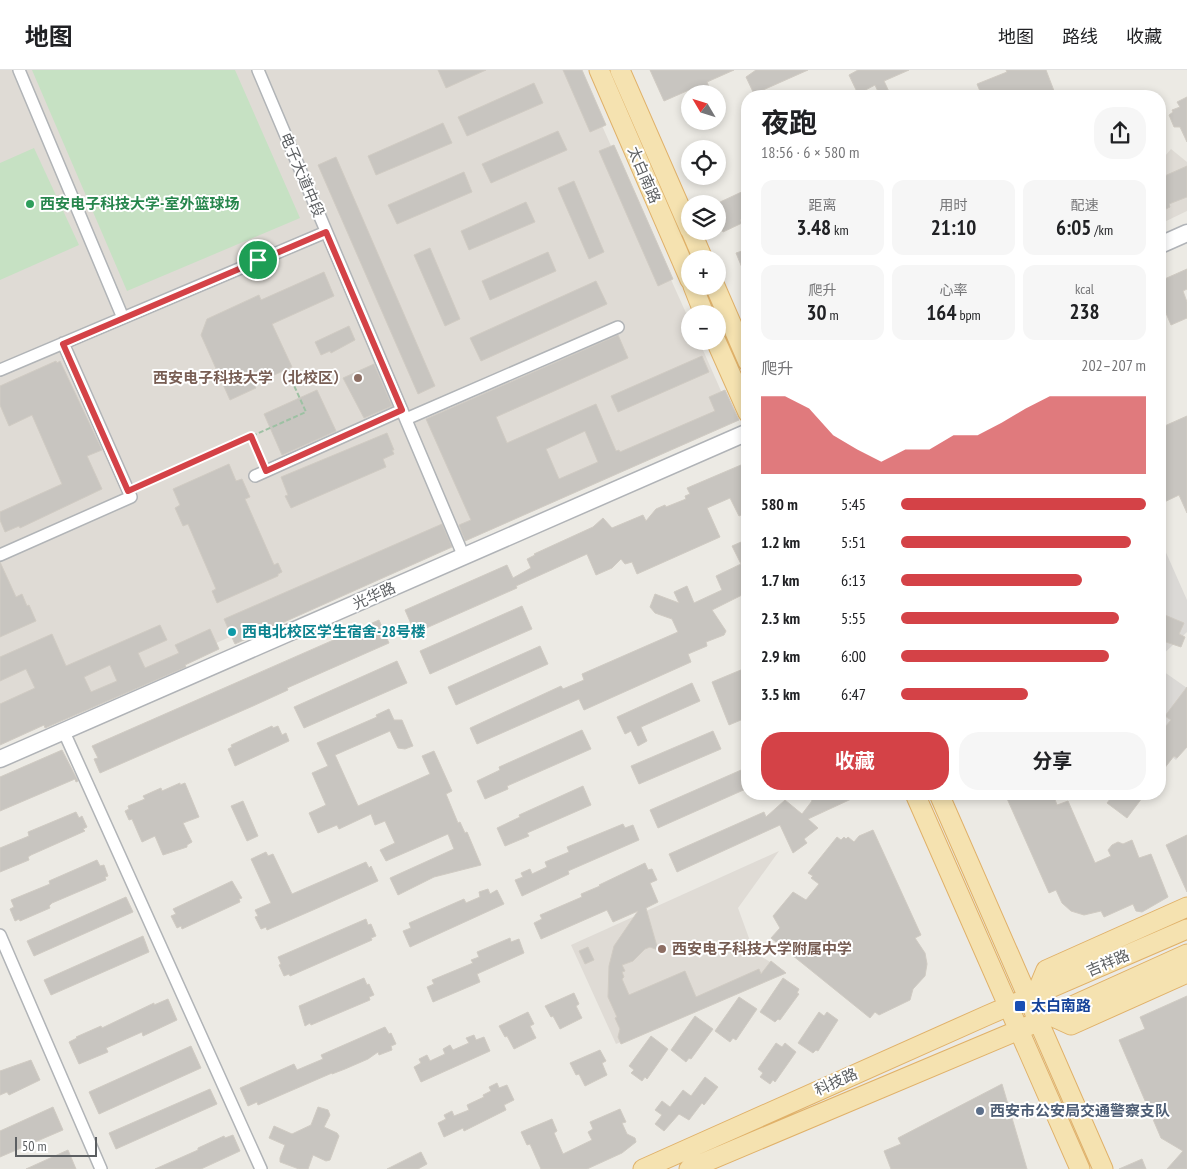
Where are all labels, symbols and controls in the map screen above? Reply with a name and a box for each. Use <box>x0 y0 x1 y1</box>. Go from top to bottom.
text: 地图 <box>25 21 73 52</box>
text: 地图 <box>998 25 1034 48</box>
text: 路线 <box>1062 25 1098 48</box>
text: 收藏 <box>1126 25 1162 48</box>
north arrow <box>681 85 726 130</box>
map controls <box>681 85 726 350</box>
text: 夜跑 <box>761 104 817 141</box>
button: share <box>1094 107 1146 159</box>
street label: 电子大道中段 <box>276 130 329 220</box>
button: locate <box>681 140 726 185</box>
text: 18:56 · 6 × 580 m <box>761 142 859 162</box>
street label: 太白南路 <box>624 143 665 206</box>
place label: 西安电子科技大学-室外篮球场 <box>40 194 239 213</box>
button: layers <box>681 195 726 240</box>
text: 距离 <box>809 196 837 214</box>
text: 用时 <box>940 196 968 214</box>
text: 配速 <box>1071 196 1099 214</box>
marker: 西安电子科技大学-室外篮球场 <box>24 198 36 210</box>
text: 3.48 <box>796 214 831 241</box>
text: 21:10 <box>931 214 976 241</box>
text: 6:05 <box>1056 214 1091 241</box>
text: km <box>831 221 849 239</box>
text: /km <box>1091 221 1113 239</box>
pin <box>237 239 279 281</box>
icon: arrive <box>244 246 272 274</box>
button: + <box>681 250 726 295</box>
text: kcal <box>1075 280 1094 298</box>
text: 爬升 <box>809 281 837 299</box>
text: 心率 <box>940 281 968 299</box>
text: 238 <box>1069 298 1100 325</box>
text: 30 <box>806 299 826 326</box>
text: 164 <box>926 299 956 326</box>
button: − <box>681 305 726 350</box>
text: m <box>826 306 839 324</box>
text: bpm <box>956 306 981 324</box>
text: 202–207 m <box>1081 355 1146 375</box>
text: 爬升 <box>761 358 793 378</box>
place label: 西安电子科技大学（北校区） <box>153 368 348 387</box>
marker: 西安电子科技大学（北校区） <box>352 372 364 384</box>
text: 580 m <box>761 494 798 514</box>
text: 5:45 <box>841 494 866 514</box>
text: 1.2 km <box>761 532 800 552</box>
text: 5:51 <box>841 532 866 552</box>
text: 1.7 km <box>761 570 799 590</box>
text: 6:13 <box>841 570 866 590</box>
street label: 光华路 <box>349 578 398 613</box>
text: 2.3 km <box>761 608 800 628</box>
text: 5:55 <box>841 608 866 628</box>
place label: 西电北校区学生宿舍-28号楼 <box>242 622 426 641</box>
marker: 西电北校区学生宿舍-28号楼 <box>226 626 238 638</box>
text: 2.9 km <box>761 646 800 666</box>
text: 6:00 <box>841 646 866 666</box>
text: 3.5 km <box>761 684 800 704</box>
text: 6:47 <box>841 684 866 704</box>
button: 收藏 <box>761 732 949 790</box>
button: 分享 <box>959 732 1146 790</box>
place label: 西安电子科技大学附属中学 <box>672 939 852 958</box>
marker: 西安电子科技大学附属中学 <box>656 943 668 955</box>
street label: 吉祥路 <box>1083 945 1132 980</box>
place label: 太白南路 <box>1031 996 1091 1015</box>
marker: 太白南路 <box>1013 999 1027 1013</box>
street label: 科技路 <box>811 1064 860 1099</box>
place label: 西安市公安局交通警察支队 <box>990 1101 1170 1120</box>
marker: 西安市公安局交通警察支队 <box>974 1105 986 1117</box>
scale bar <box>15 1134 98 1157</box>
text: 50 m <box>22 1137 47 1155</box>

